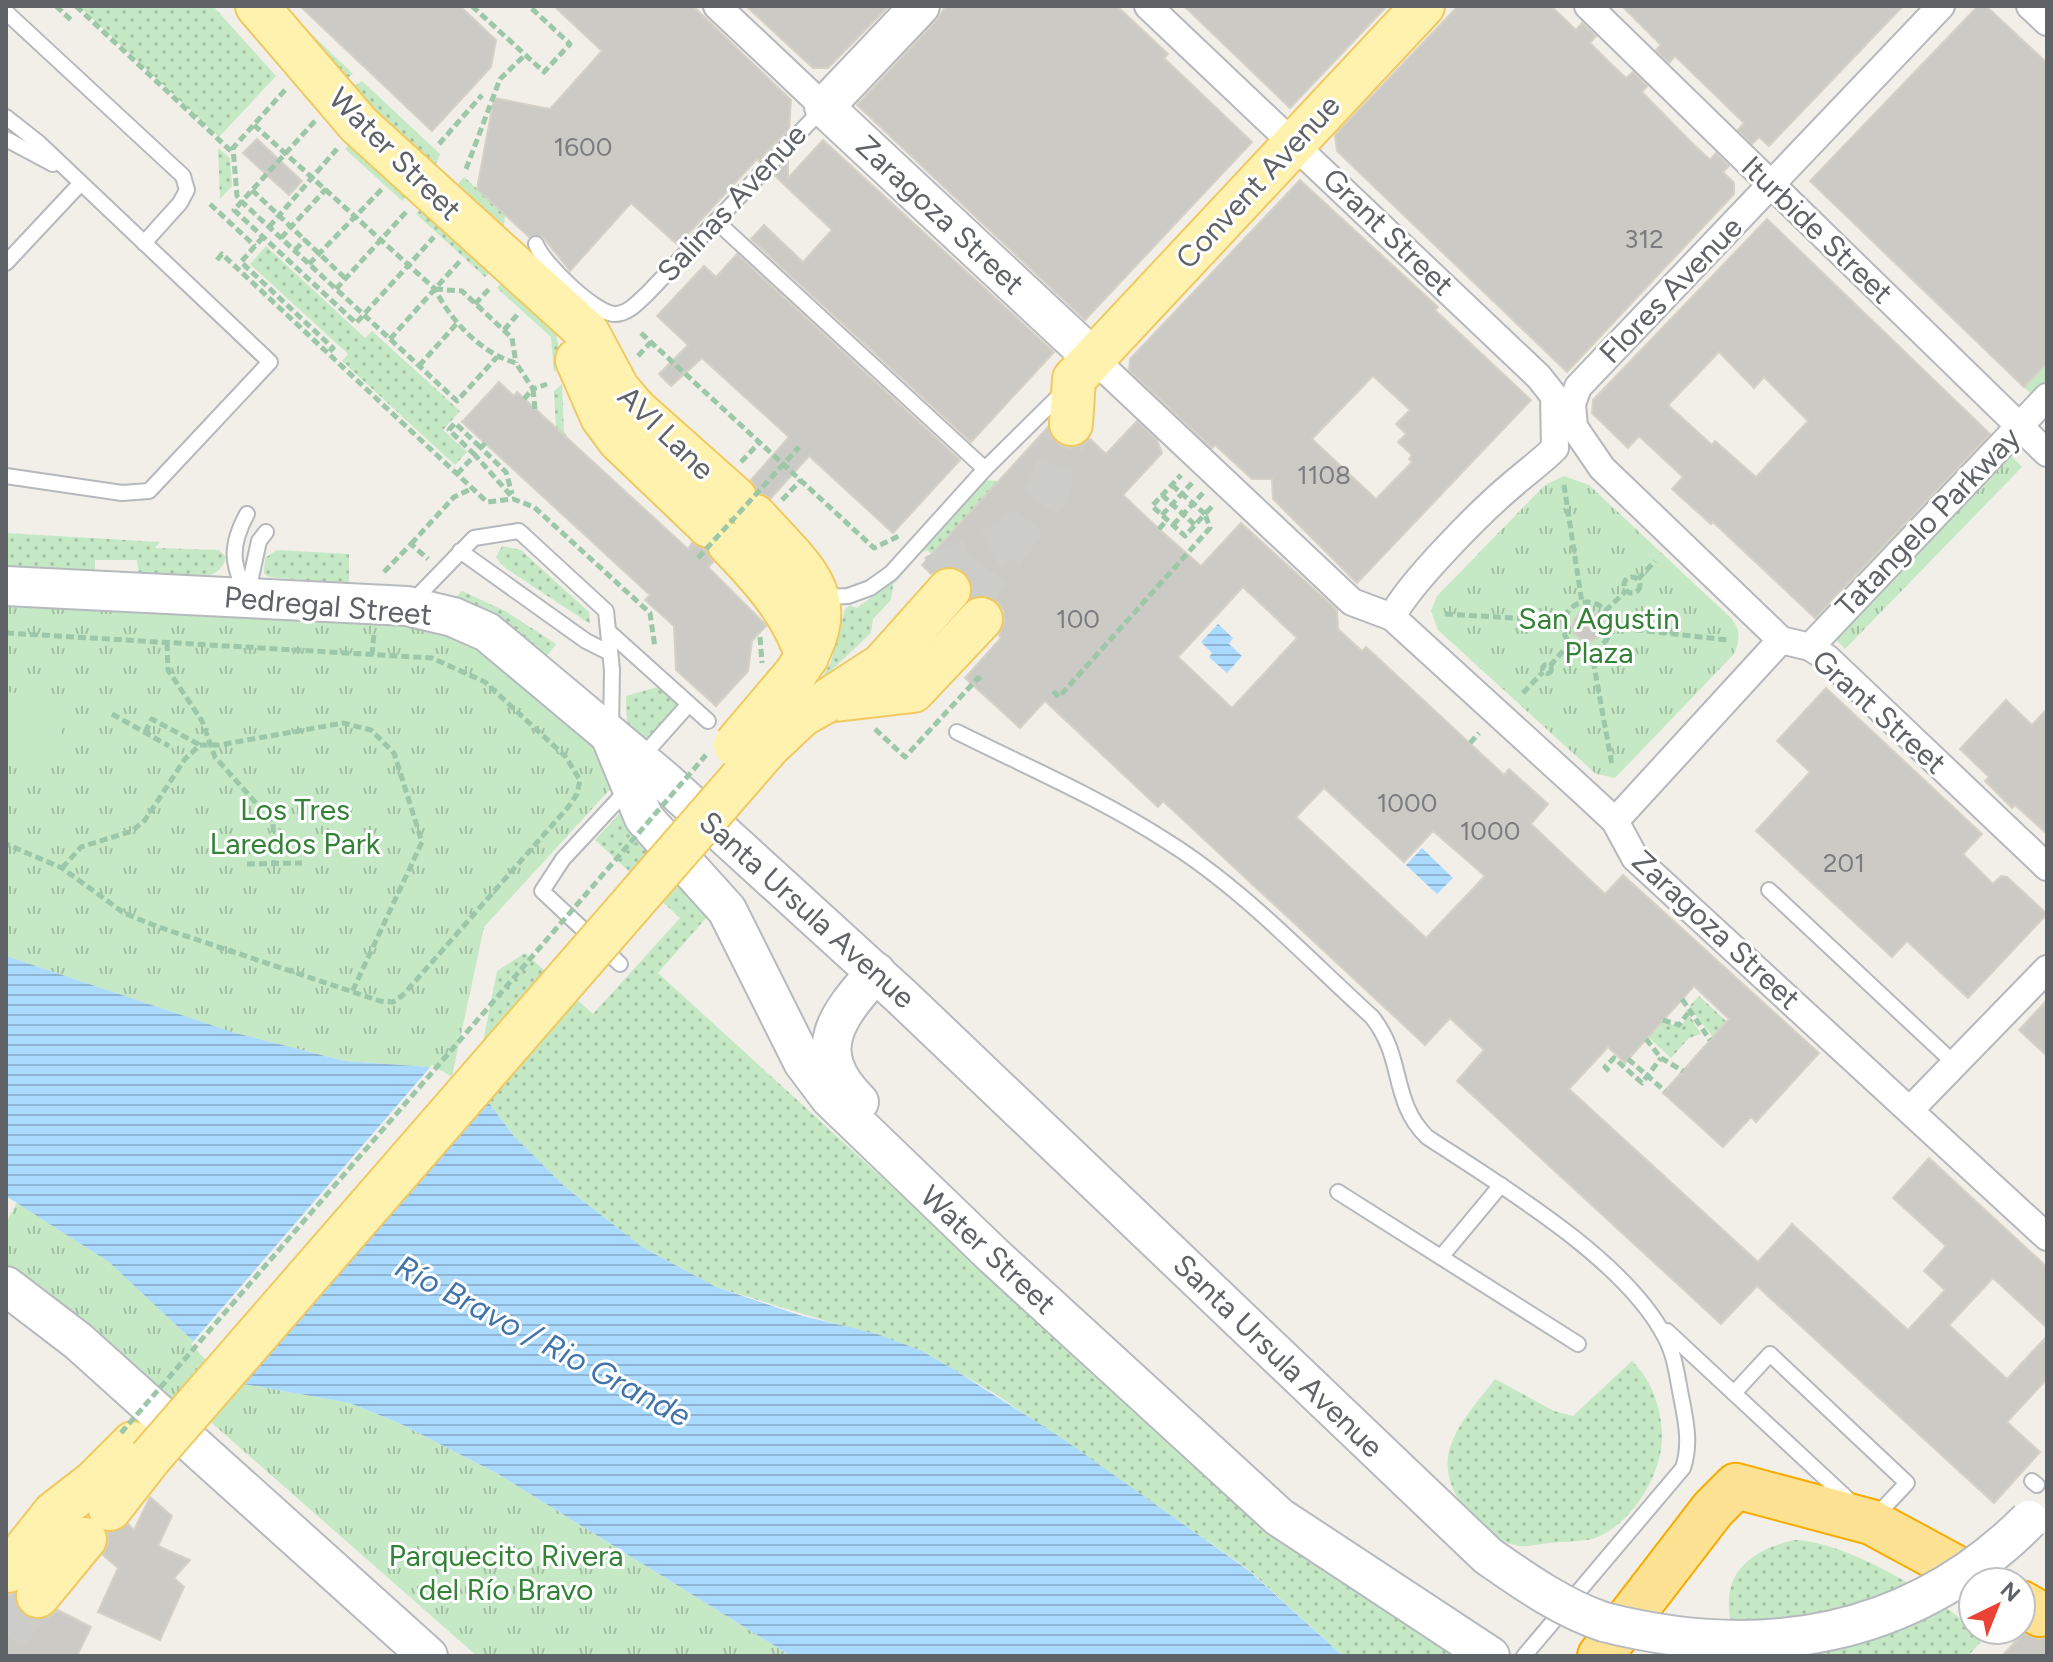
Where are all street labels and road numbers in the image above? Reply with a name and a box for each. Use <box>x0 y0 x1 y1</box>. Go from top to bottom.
street label: Water Street <box>321 80 469 228</box>
street label: Convent Avenue <box>1168 87 1348 276</box>
street label: Salinas Avenue <box>649 116 814 289</box>
street label: Zaragoza Street <box>849 127 1032 302</box>
street label: Iturbide Street <box>1734 148 1901 311</box>
street label: Grant Street <box>1315 160 1462 303</box>
street label: Flores Avenue <box>1591 209 1750 371</box>
street label: AVI Lane <box>611 378 722 487</box>
street label: Tatangelo Parkway <box>1828 419 2028 624</box>
street label: Pedregal Street <box>223 578 434 633</box>
street label: Grant Street <box>1805 642 1954 781</box>
street label: Santa Ursula Avenue <box>692 803 923 1016</box>
street label: Zaragoza Street <box>1625 842 1808 1017</box>
street label: Water Street <box>913 1177 1064 1322</box>
street label: Santa Ursula Avenue <box>1166 1246 1391 1465</box>

